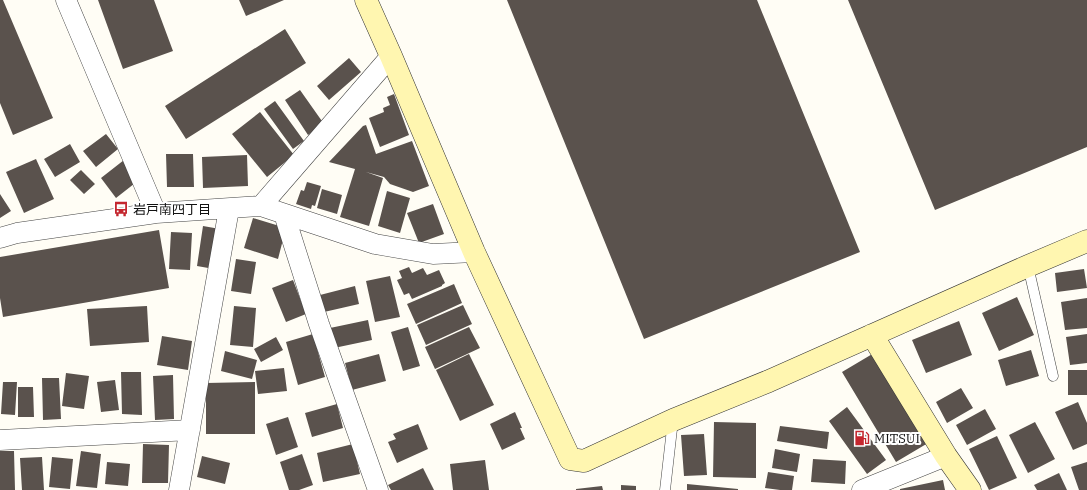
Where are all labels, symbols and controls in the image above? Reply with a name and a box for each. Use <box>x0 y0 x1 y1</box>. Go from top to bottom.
bus stop icon: 岩戸南四丁目 <box>112 200 130 218</box>
place label: 岩戸南四丁目 <box>133 201 211 218</box>
fuel station icon: MITSUI <box>853 429 871 447</box>
place label: MITSUI <box>874 430 920 447</box>

